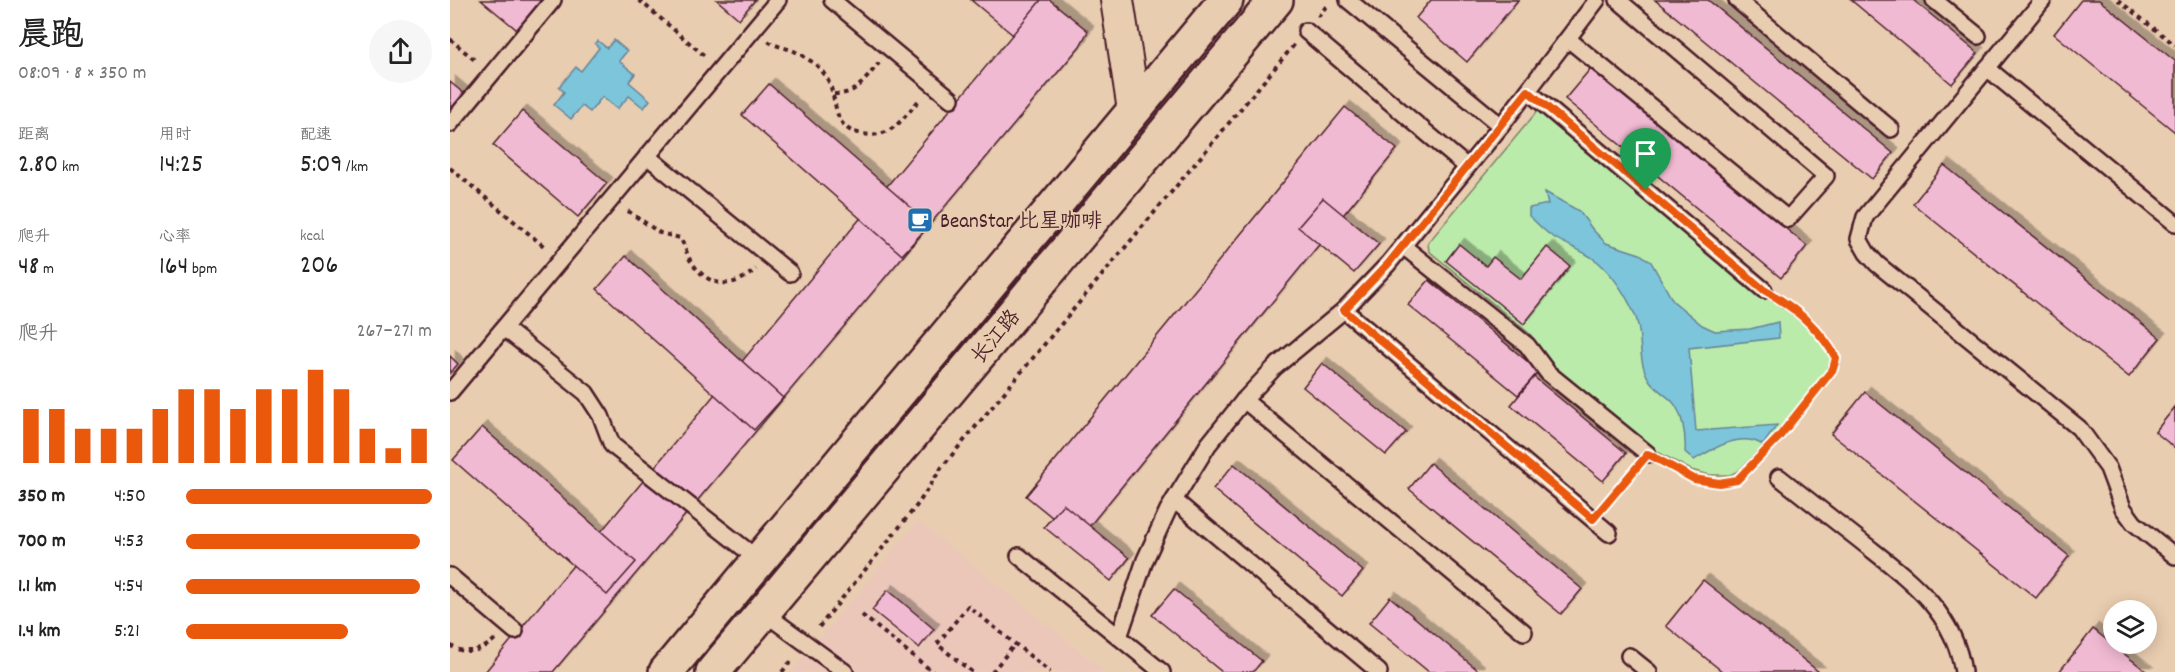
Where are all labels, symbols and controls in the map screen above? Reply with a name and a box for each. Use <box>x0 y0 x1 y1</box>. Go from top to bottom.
text: 晨跑 <box>18 14 84 61</box>
button: share <box>369 20 432 83</box>
text: 08:09 · 8 × 350 m <box>18 60 146 88</box>
text: 距离 <box>18 124 50 147</box>
text: 用时 <box>159 124 191 147</box>
text: 配速 <box>300 124 332 147</box>
pin <box>1620 128 1671 190</box>
icon: arrive <box>1629 137 1662 170</box>
text: 2.80 <box>18 147 58 184</box>
text: 14:25 <box>159 147 203 184</box>
text: 5:09 <box>300 147 342 184</box>
text: km <box>58 156 80 179</box>
text: /km <box>342 156 368 179</box>
cafe icon: BeanStar 比星咖啡 <box>905 205 935 235</box>
place label: BeanStar 比星咖啡 <box>940 208 1102 238</box>
text: kcal <box>300 225 324 248</box>
text: 爬升 <box>18 226 50 249</box>
text: 心率 <box>159 226 191 249</box>
text: 206 <box>300 248 338 285</box>
text: 48 <box>18 249 39 286</box>
text: 164 <box>159 249 188 286</box>
text: m <box>39 258 54 281</box>
text: bpm <box>188 258 217 281</box>
street label: 长江路 <box>966 304 1029 372</box>
text: 267–271 m <box>357 318 432 346</box>
text: 爬升 <box>18 321 58 349</box>
text: 350 m <box>18 483 65 511</box>
text: 4:50 <box>114 483 146 511</box>
text: 700 m <box>18 528 66 556</box>
text: 4:53 <box>114 528 144 556</box>
text: 1.1 km <box>18 573 57 601</box>
text: 4:54 <box>114 573 143 601</box>
map controls <box>2103 600 2157 654</box>
button: layers <box>2103 600 2157 654</box>
text: 1.4 km <box>18 618 61 646</box>
text: 5:21 <box>114 618 140 646</box>

